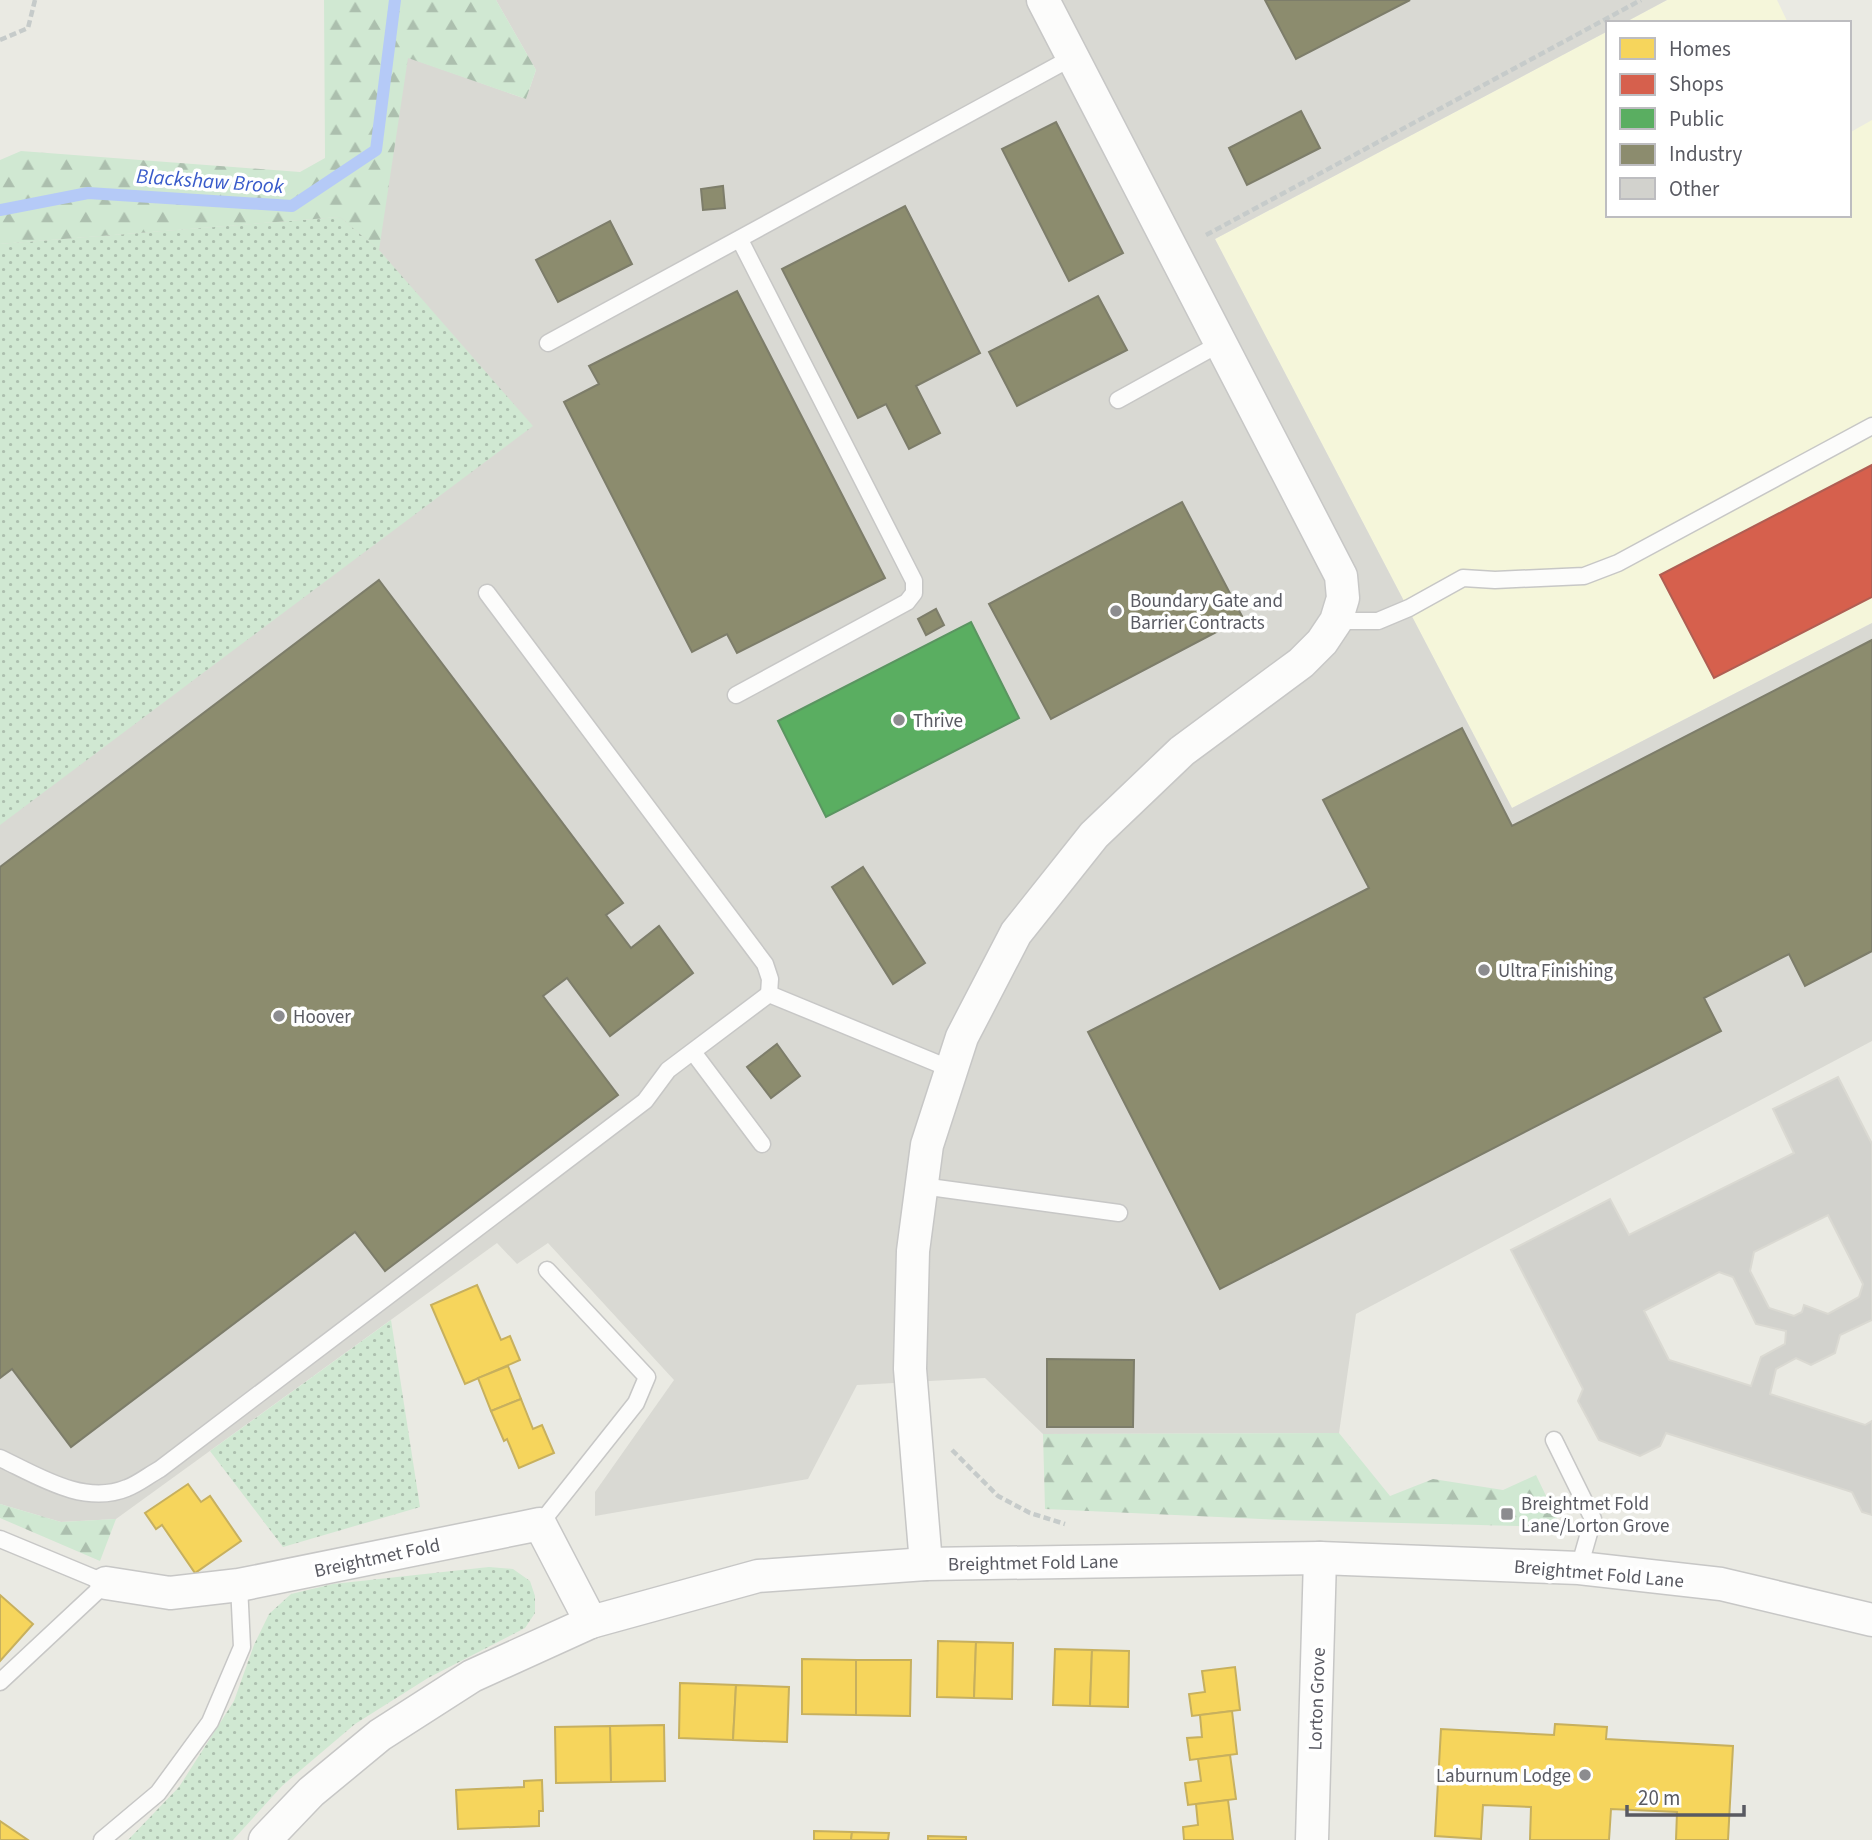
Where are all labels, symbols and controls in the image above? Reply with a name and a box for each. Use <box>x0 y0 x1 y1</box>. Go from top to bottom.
legend <box>1606 21 1851 217</box>
text: Homes <box>1669 34 1731 64</box>
text: Shops <box>1669 69 1724 99</box>
text: Public <box>1669 104 1724 134</box>
text: Industry <box>1669 139 1742 169</box>
water label: Blackshaw Brook <box>135 161 286 201</box>
text: Other <box>1669 174 1720 204</box>
place label: Boundary Gate and Barrier Contracts <box>1130 588 1283 637</box>
marker: Boundary Gate and Barrier Contracts <box>1108 603 1124 619</box>
place label: Thrive <box>913 708 963 735</box>
marker: Thrive <box>891 712 907 728</box>
place label: Ultra Finishing <box>1498 958 1614 985</box>
marker: Ultra Finishing <box>1476 962 1492 978</box>
place label: Hoover <box>293 1004 351 1031</box>
marker: Hoover <box>271 1008 287 1024</box>
place label: Breightmet Fold Lane/Lorton Grove <box>1521 1491 1669 1540</box>
marker: Breightmet Fold Lane/Lorton Grove <box>1499 1506 1515 1522</box>
street label: Breightmet Fold <box>312 1532 443 1585</box>
street label: Breightmet Fold Lane <box>948 1549 1118 1578</box>
street label: Breightmet Fold Lane <box>1513 1554 1685 1595</box>
street label: Lorton Grove <box>1302 1647 1333 1751</box>
place label: Laburnum Lodge <box>1436 1763 1571 1790</box>
marker: Laburnum Lodge <box>1577 1767 1593 1783</box>
scale bar <box>1627 1773 1744 1817</box>
text: 20 m <box>1638 1783 1680 1813</box>

